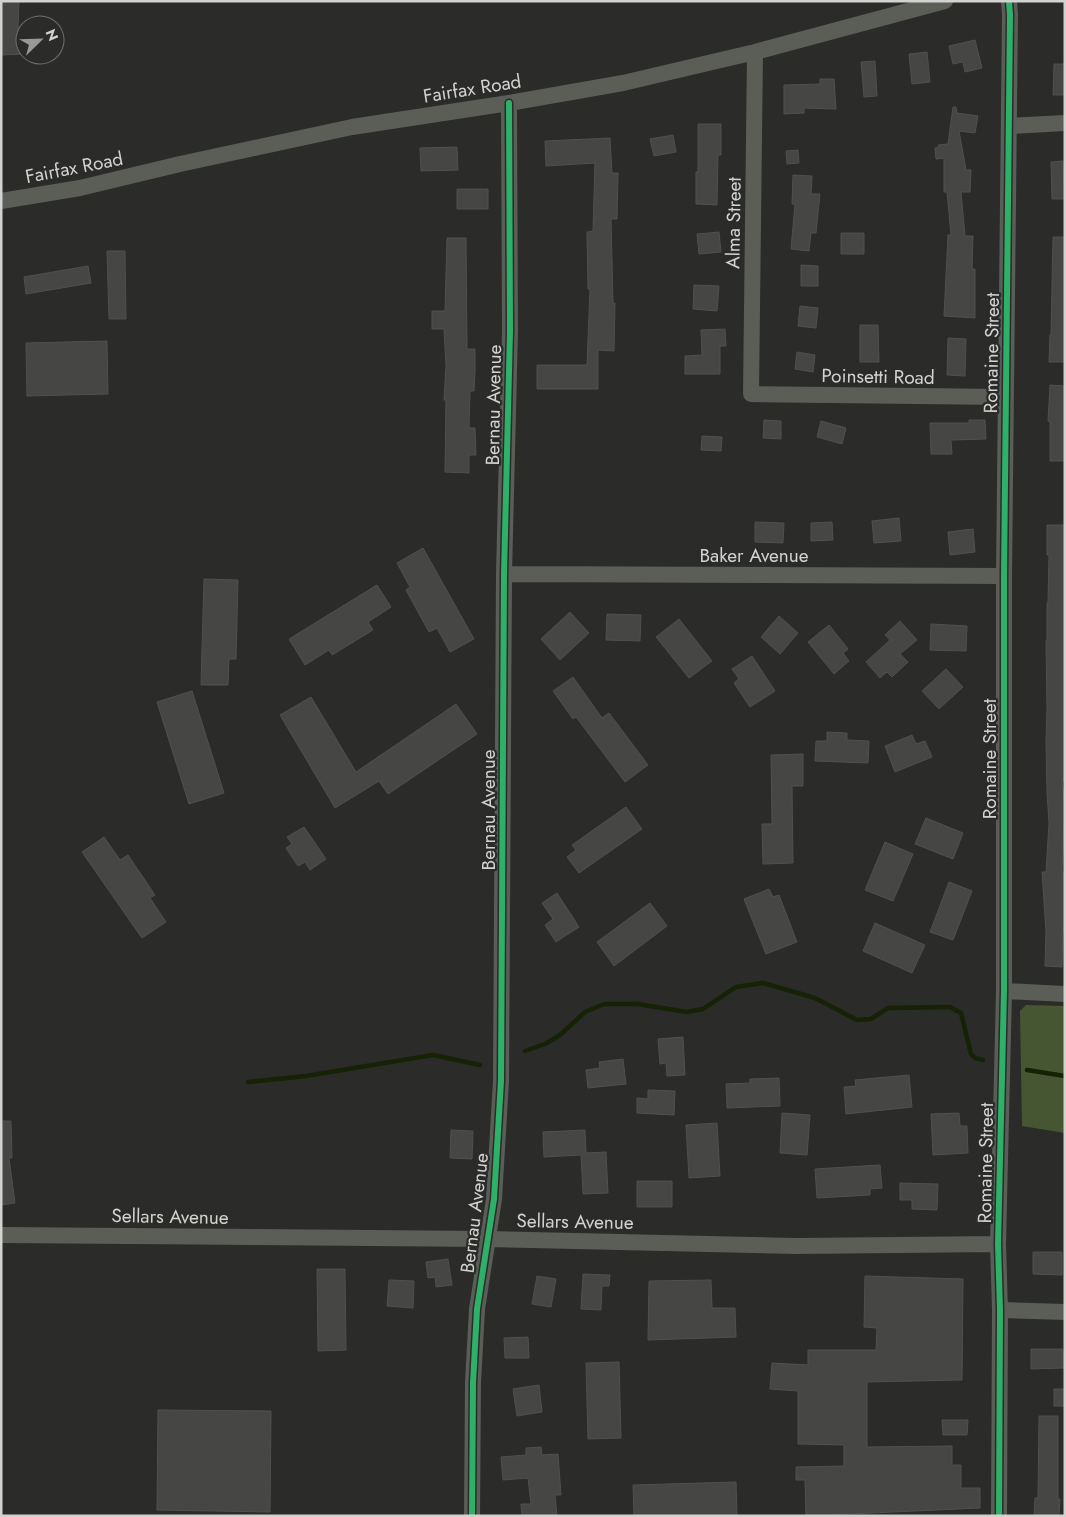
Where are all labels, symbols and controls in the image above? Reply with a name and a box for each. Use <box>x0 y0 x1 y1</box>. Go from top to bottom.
north arrow <box>15 15 65 65</box>
text: N <box>41 26 63 44</box>
street label: Fairfax Road <box>421 67 523 110</box>
street label: Fairfax Road <box>23 145 125 190</box>
street label: Alma Street <box>719 176 748 269</box>
street label: Romaine Street <box>977 292 1006 414</box>
street label: Bernau Avenue <box>479 344 508 466</box>
street label: Poinsetti Road <box>821 362 935 391</box>
street label: Baker Avenue <box>699 542 809 569</box>
street label: Romaine Street <box>976 698 1003 819</box>
street label: Bernau Avenue <box>475 749 502 870</box>
street label: Romaine Street <box>971 1102 1000 1224</box>
street label: Bernau Avenue <box>454 1151 495 1275</box>
street label: Sellars Avenue <box>111 1202 229 1231</box>
street label: Sellars Avenue <box>516 1207 634 1236</box>

